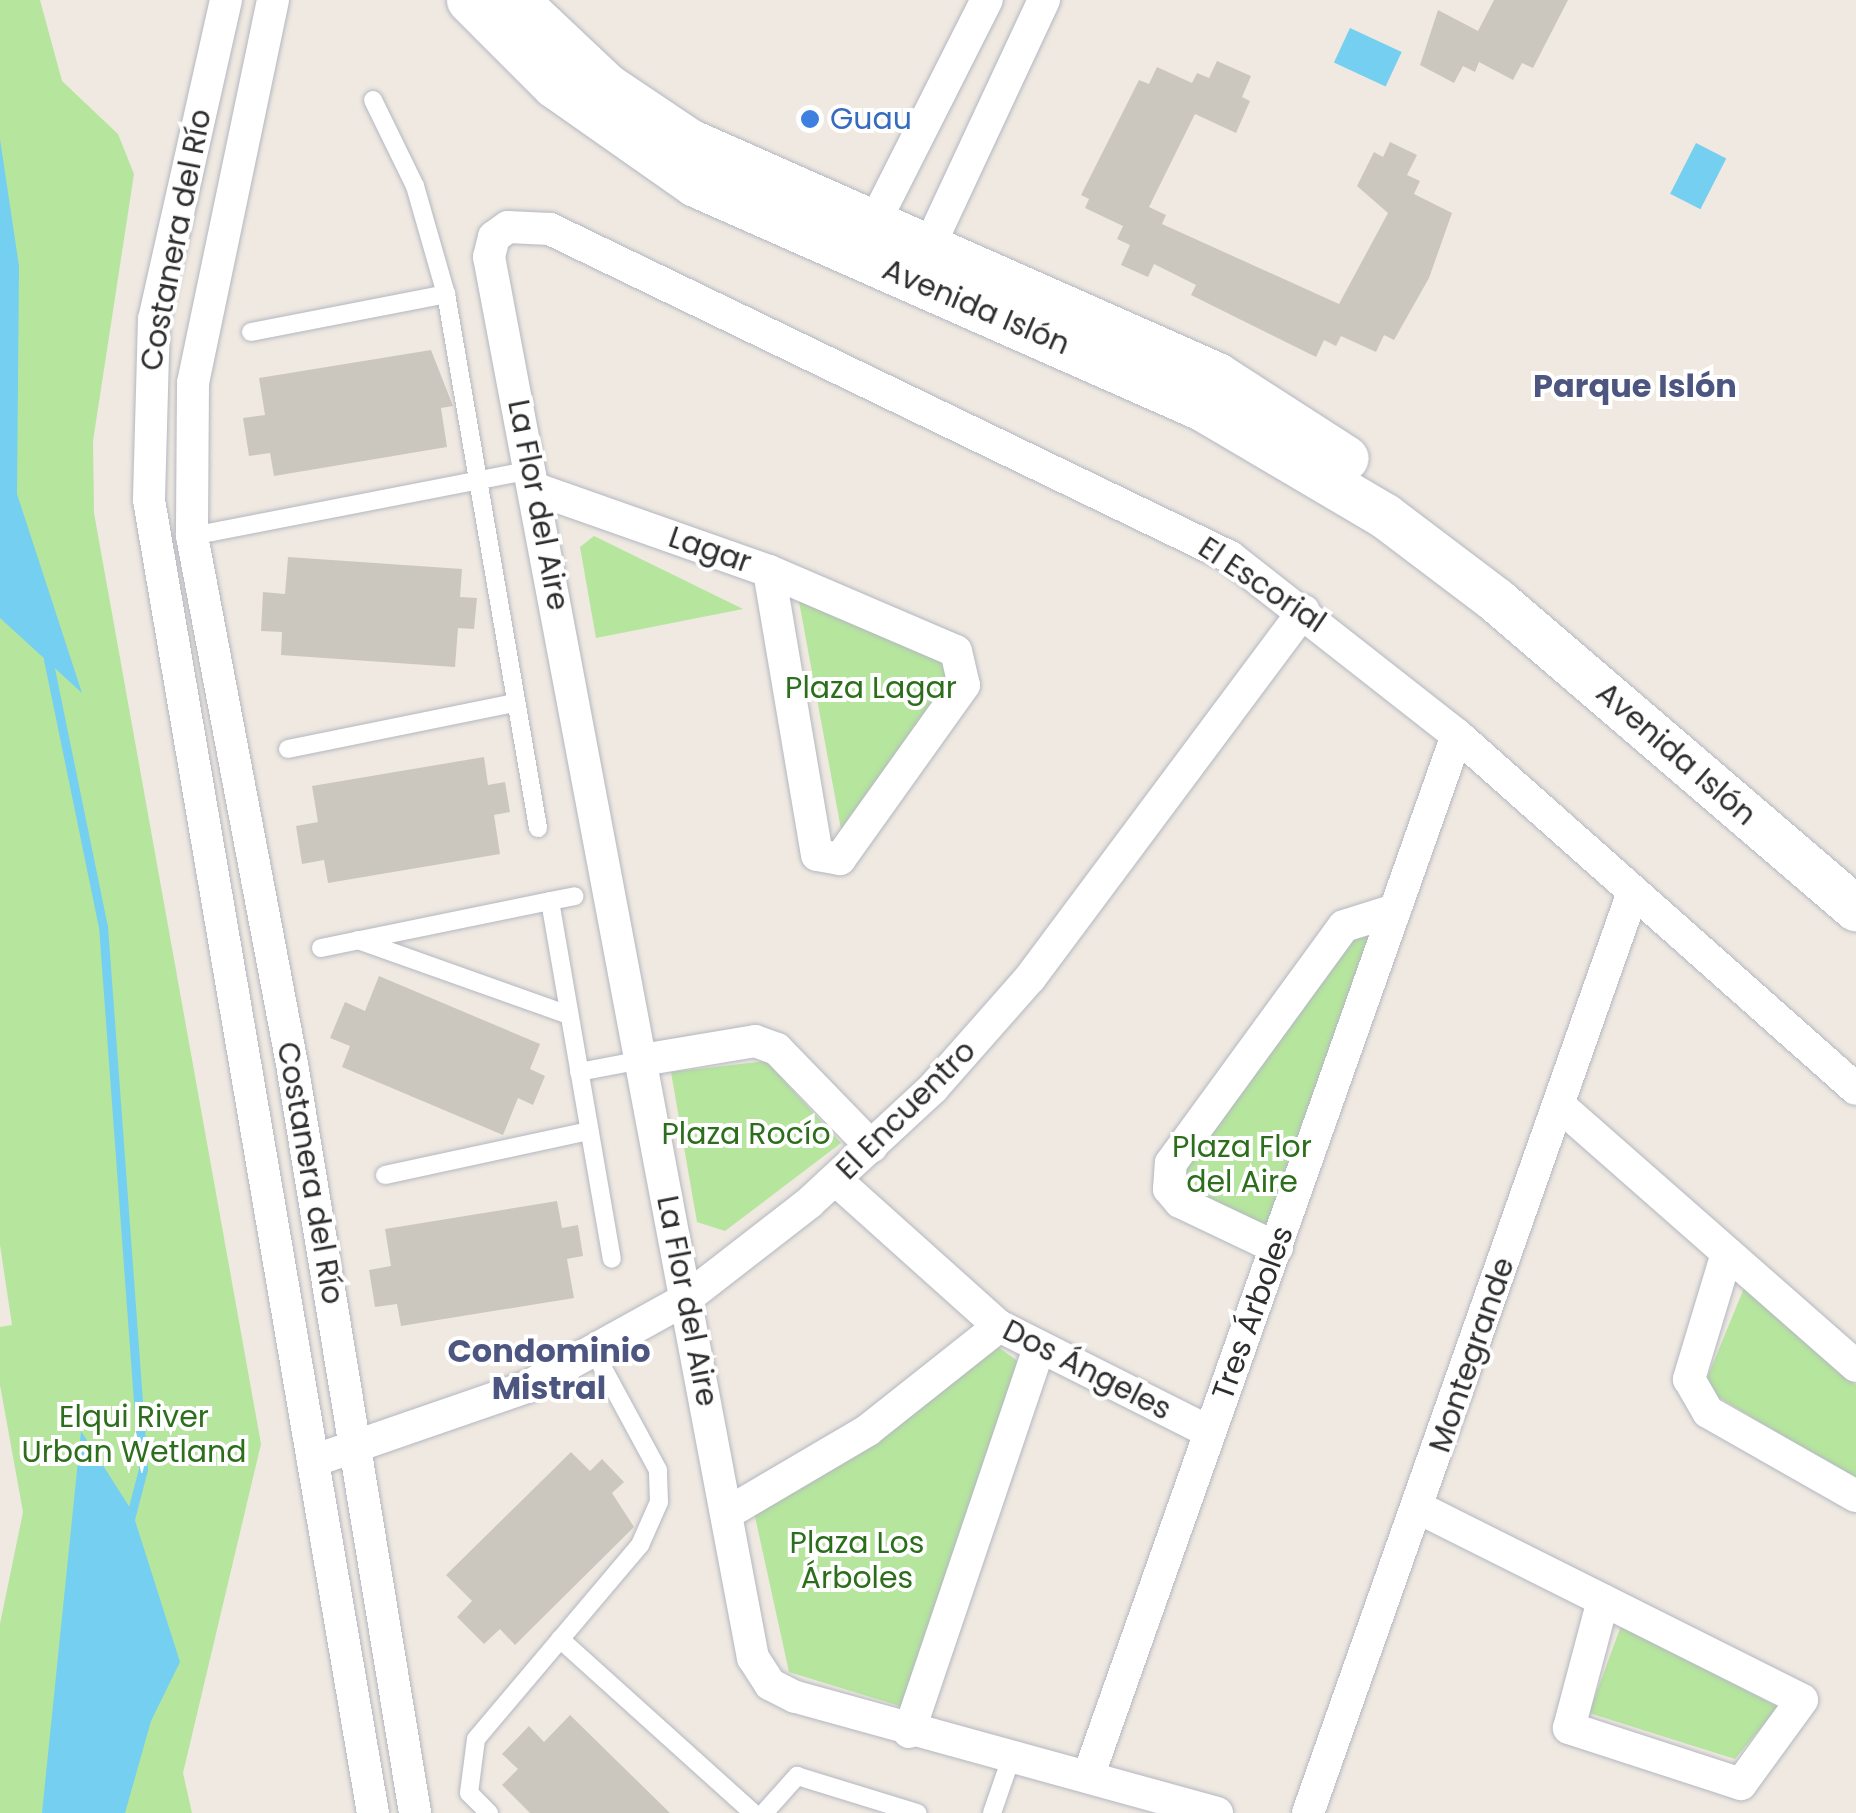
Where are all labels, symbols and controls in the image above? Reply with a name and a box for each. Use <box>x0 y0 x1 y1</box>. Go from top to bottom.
place label: Guau <box>830 101 912 137</box>
street label: Costanera del Río <box>133 106 219 374</box>
marker: Guau <box>799 108 821 130</box>
street label: Avenida Islón <box>877 251 1075 363</box>
district label: Parque Islón <box>1533 367 1737 405</box>
street label: La Flor del Aire <box>500 397 576 613</box>
street label: Lagar <box>664 519 756 581</box>
street label: El Escorial <box>1192 529 1332 641</box>
park label: Plaza Lagar <box>785 670 957 706</box>
street label: Avenida Islón <box>1589 675 1763 833</box>
street label: El Encuentro <box>829 1033 983 1187</box>
street label: Costanera del Río <box>269 1039 351 1307</box>
park label: Plaza Rocío <box>661 1116 831 1152</box>
park label: Plaza Flor del Aire <box>1172 1129 1312 1200</box>
street label: La Flor del Aire <box>649 1193 725 1409</box>
street label: Tres Árboles <box>1205 1221 1301 1405</box>
street label: Montegrande <box>1422 1253 1522 1457</box>
street label: Dos Ángeles <box>997 1312 1177 1428</box>
district label: Condominio Mistral <box>447 1333 651 1408</box>
park label: Elqui River Urban Wetland <box>21 1399 247 1470</box>
park label: Plaza Los Árboles <box>790 1525 924 1596</box>

